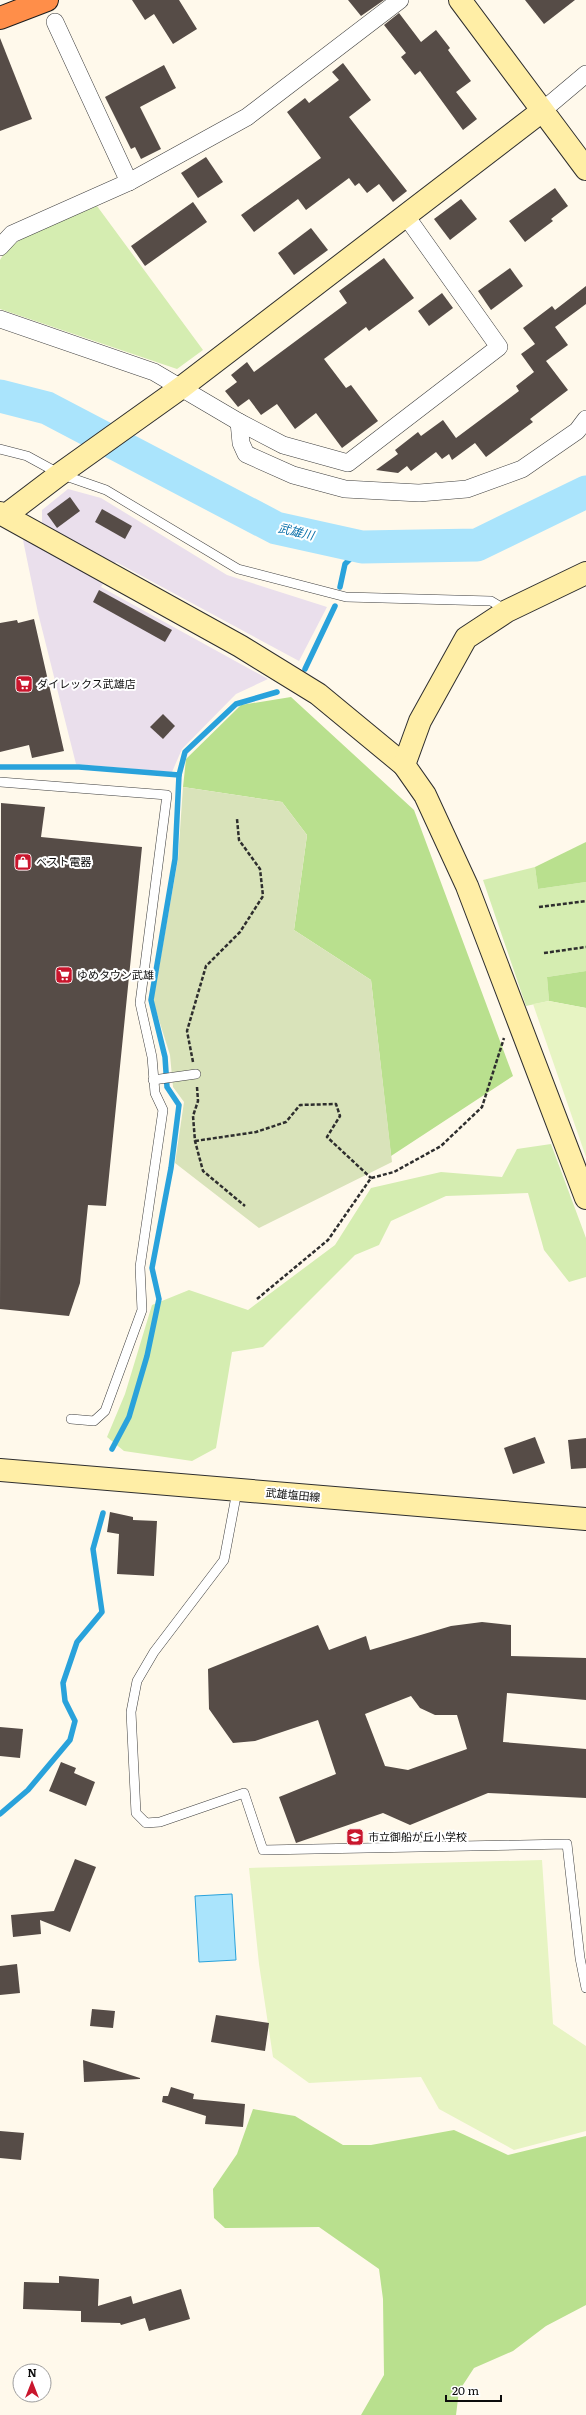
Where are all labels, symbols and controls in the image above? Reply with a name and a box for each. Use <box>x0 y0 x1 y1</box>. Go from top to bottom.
water label: 武雄川 <box>277 518 318 544</box>
supermarket icon: ダイレックス武雄店 <box>14 674 34 694</box>
place label: ダイレックス武雄店 <box>37 675 136 691</box>
shop icon: ベスト電器 <box>13 852 33 872</box>
place label: ベスト電器 <box>36 853 91 869</box>
supermarket icon: ゆめタウン武雄 <box>54 965 74 985</box>
place label: ゆめタウン武雄 <box>77 966 154 982</box>
street label: 武雄塩田線 <box>265 1484 321 1504</box>
school or university icon: 市立御船が丘小学校 <box>345 1827 365 1847</box>
place label: 市立御船が丘小学校 <box>368 1828 467 1844</box>
north arrow <box>12 2363 52 2403</box>
text: N <box>27 2364 37 2380</box>
scale bar <box>446 2377 501 2403</box>
text: 20 m <box>452 2381 479 2399</box>

